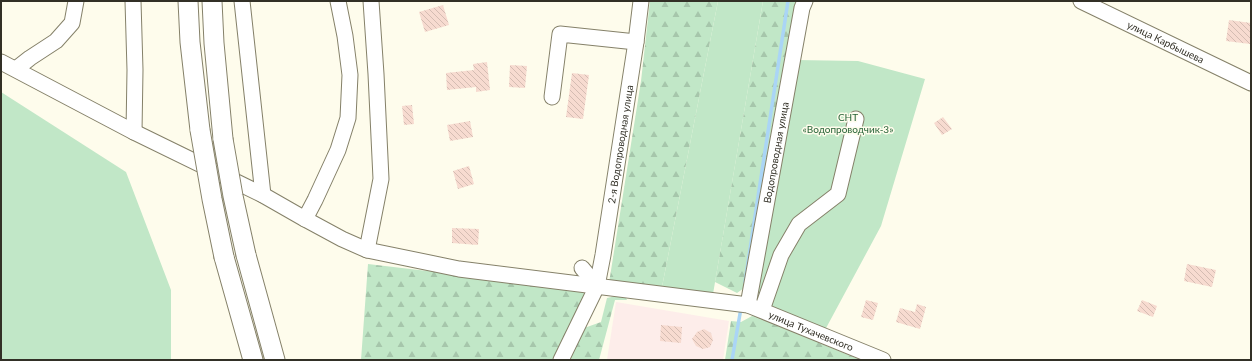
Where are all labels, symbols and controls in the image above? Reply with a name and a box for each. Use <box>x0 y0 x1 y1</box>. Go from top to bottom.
street label: улица Карбышева <box>1125 18 1206 65</box>
street label: 2-я Водопроводная улица <box>605 84 635 204</box>
street label: Водопроводная улица <box>761 101 791 204</box>
park label: СНТ «Водопроводчик-3» <box>803 111 893 135</box>
street label: улица Тухачевского <box>767 308 856 353</box>

